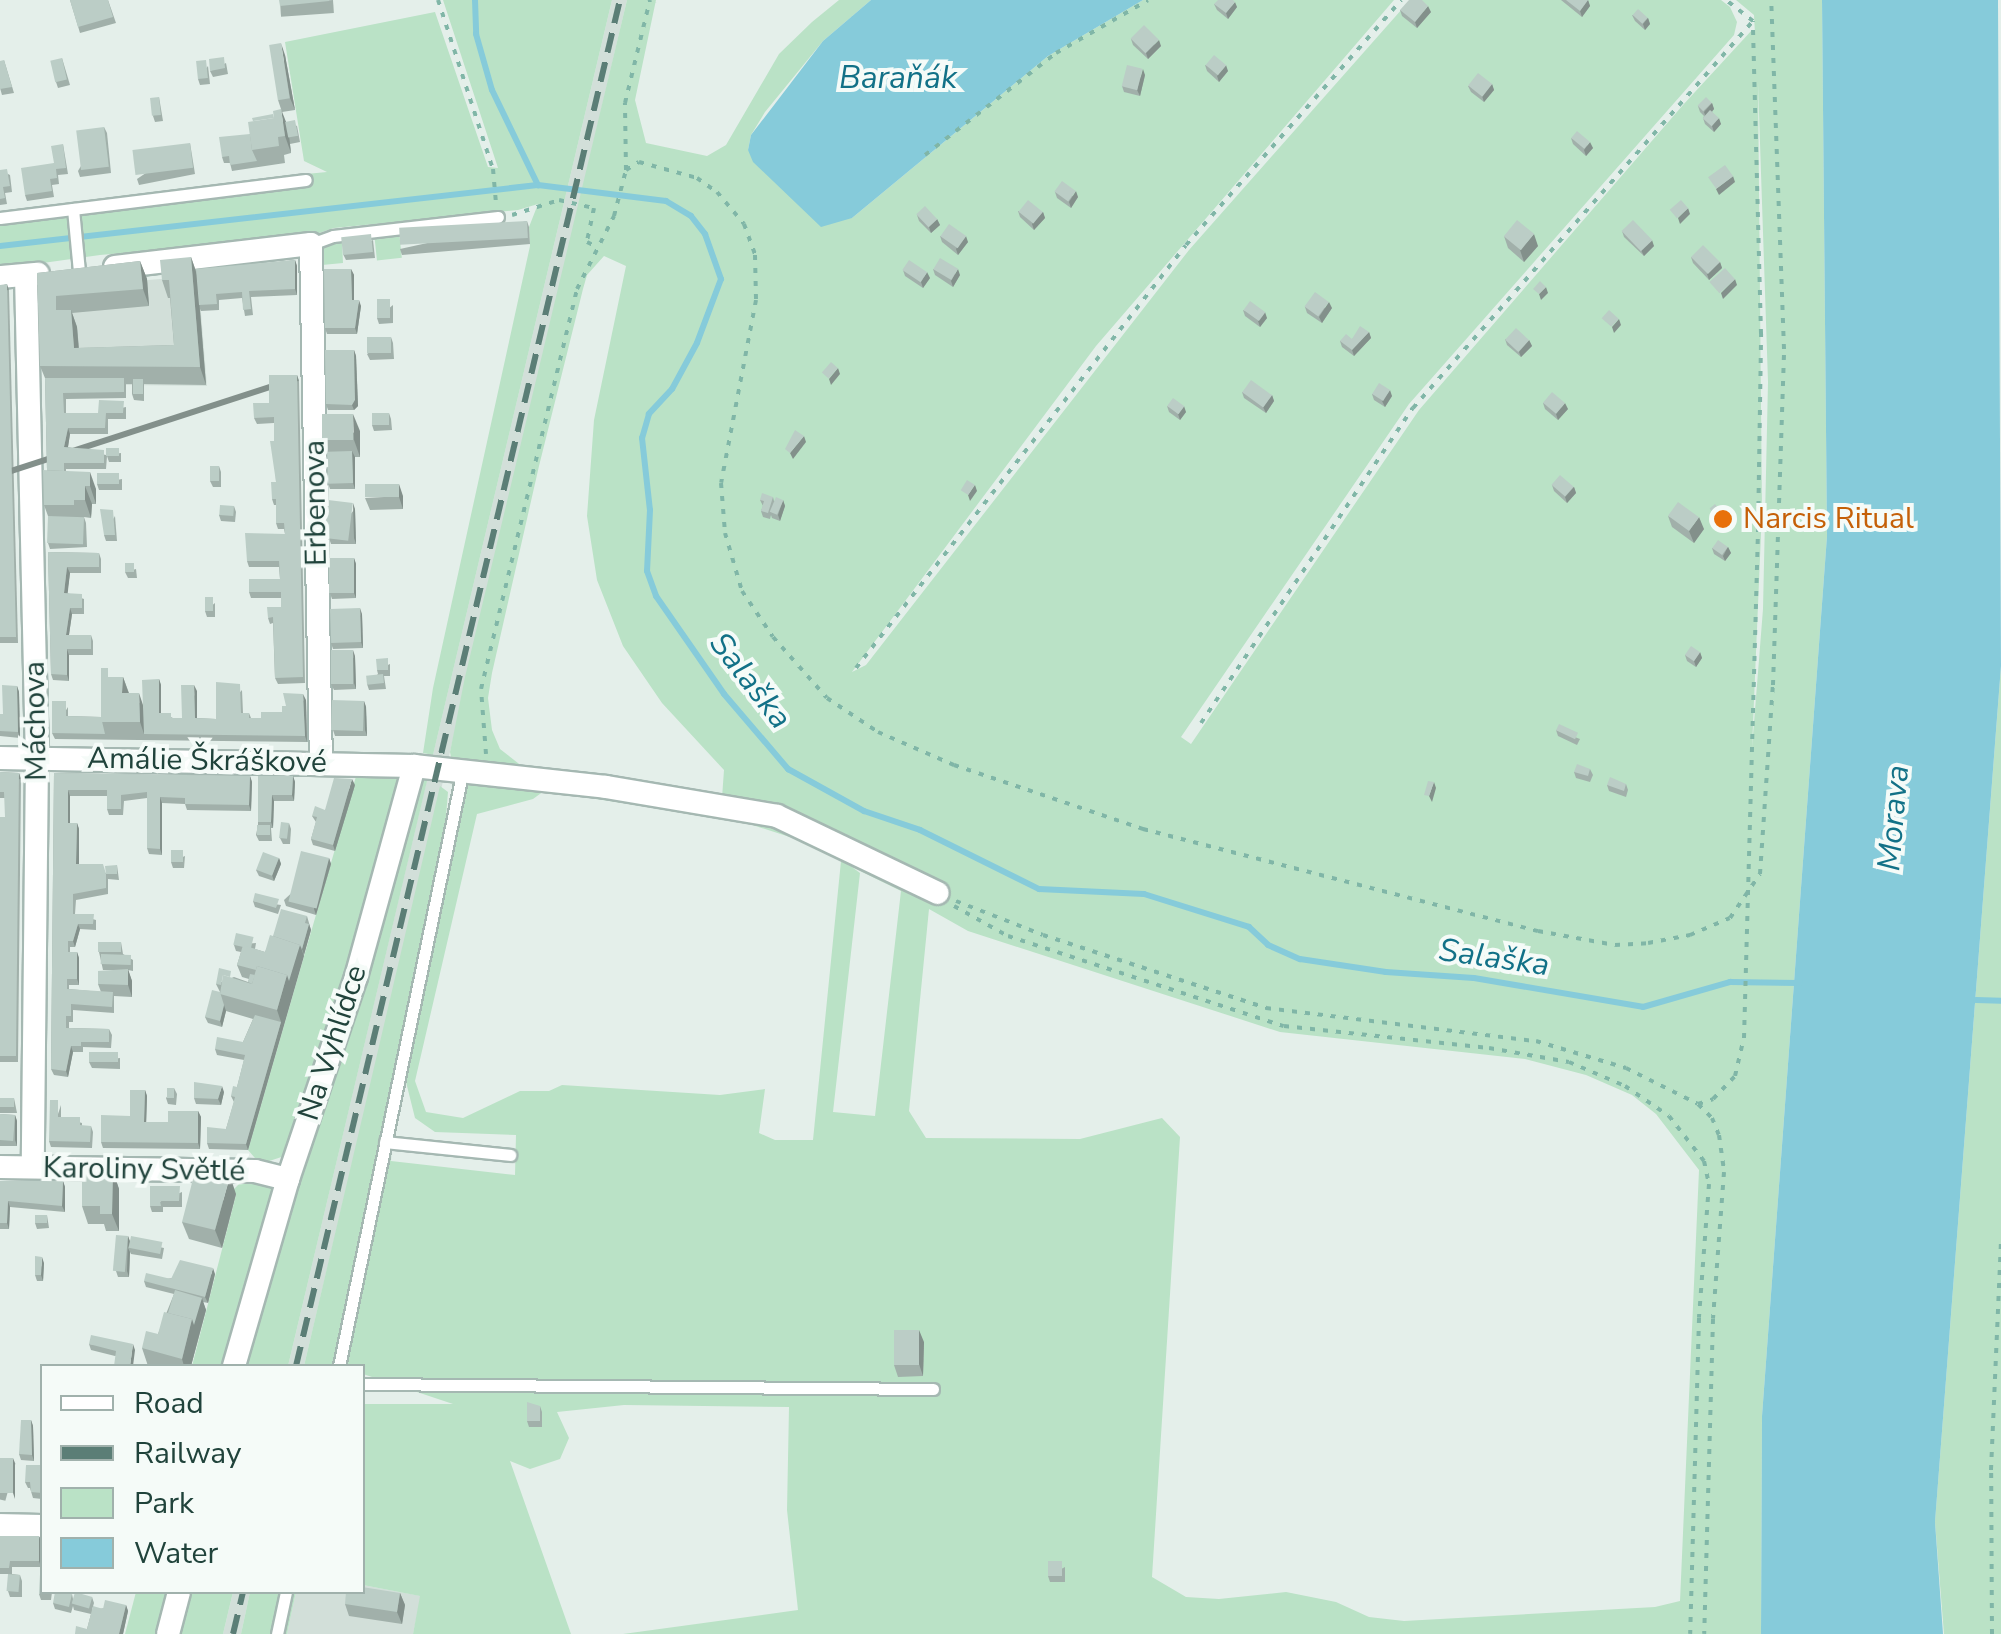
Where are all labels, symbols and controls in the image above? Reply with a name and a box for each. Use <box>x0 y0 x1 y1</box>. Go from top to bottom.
water label: Baraňák <box>839 59 957 97</box>
street label: Erbenova <box>297 440 335 566</box>
place label: Narcis Ritual <box>1743 501 1914 537</box>
marker: Narcis Ritual <box>1712 508 1734 530</box>
water label: Salaška <box>701 625 799 737</box>
street label: Máchova <box>17 661 55 781</box>
street label: Amálie Škráškové <box>87 741 327 781</box>
water label: Morava <box>1870 763 1918 873</box>
water label: Salaška <box>1436 931 1552 985</box>
street label: Na Vyhlídce <box>291 961 375 1125</box>
street label: Karoliny Světlé <box>43 1150 245 1190</box>
legend <box>40 1364 365 1594</box>
text: Road <box>134 1383 204 1424</box>
text: Railway <box>134 1433 242 1474</box>
text: Park <box>134 1483 194 1524</box>
text: Water <box>134 1533 218 1574</box>

